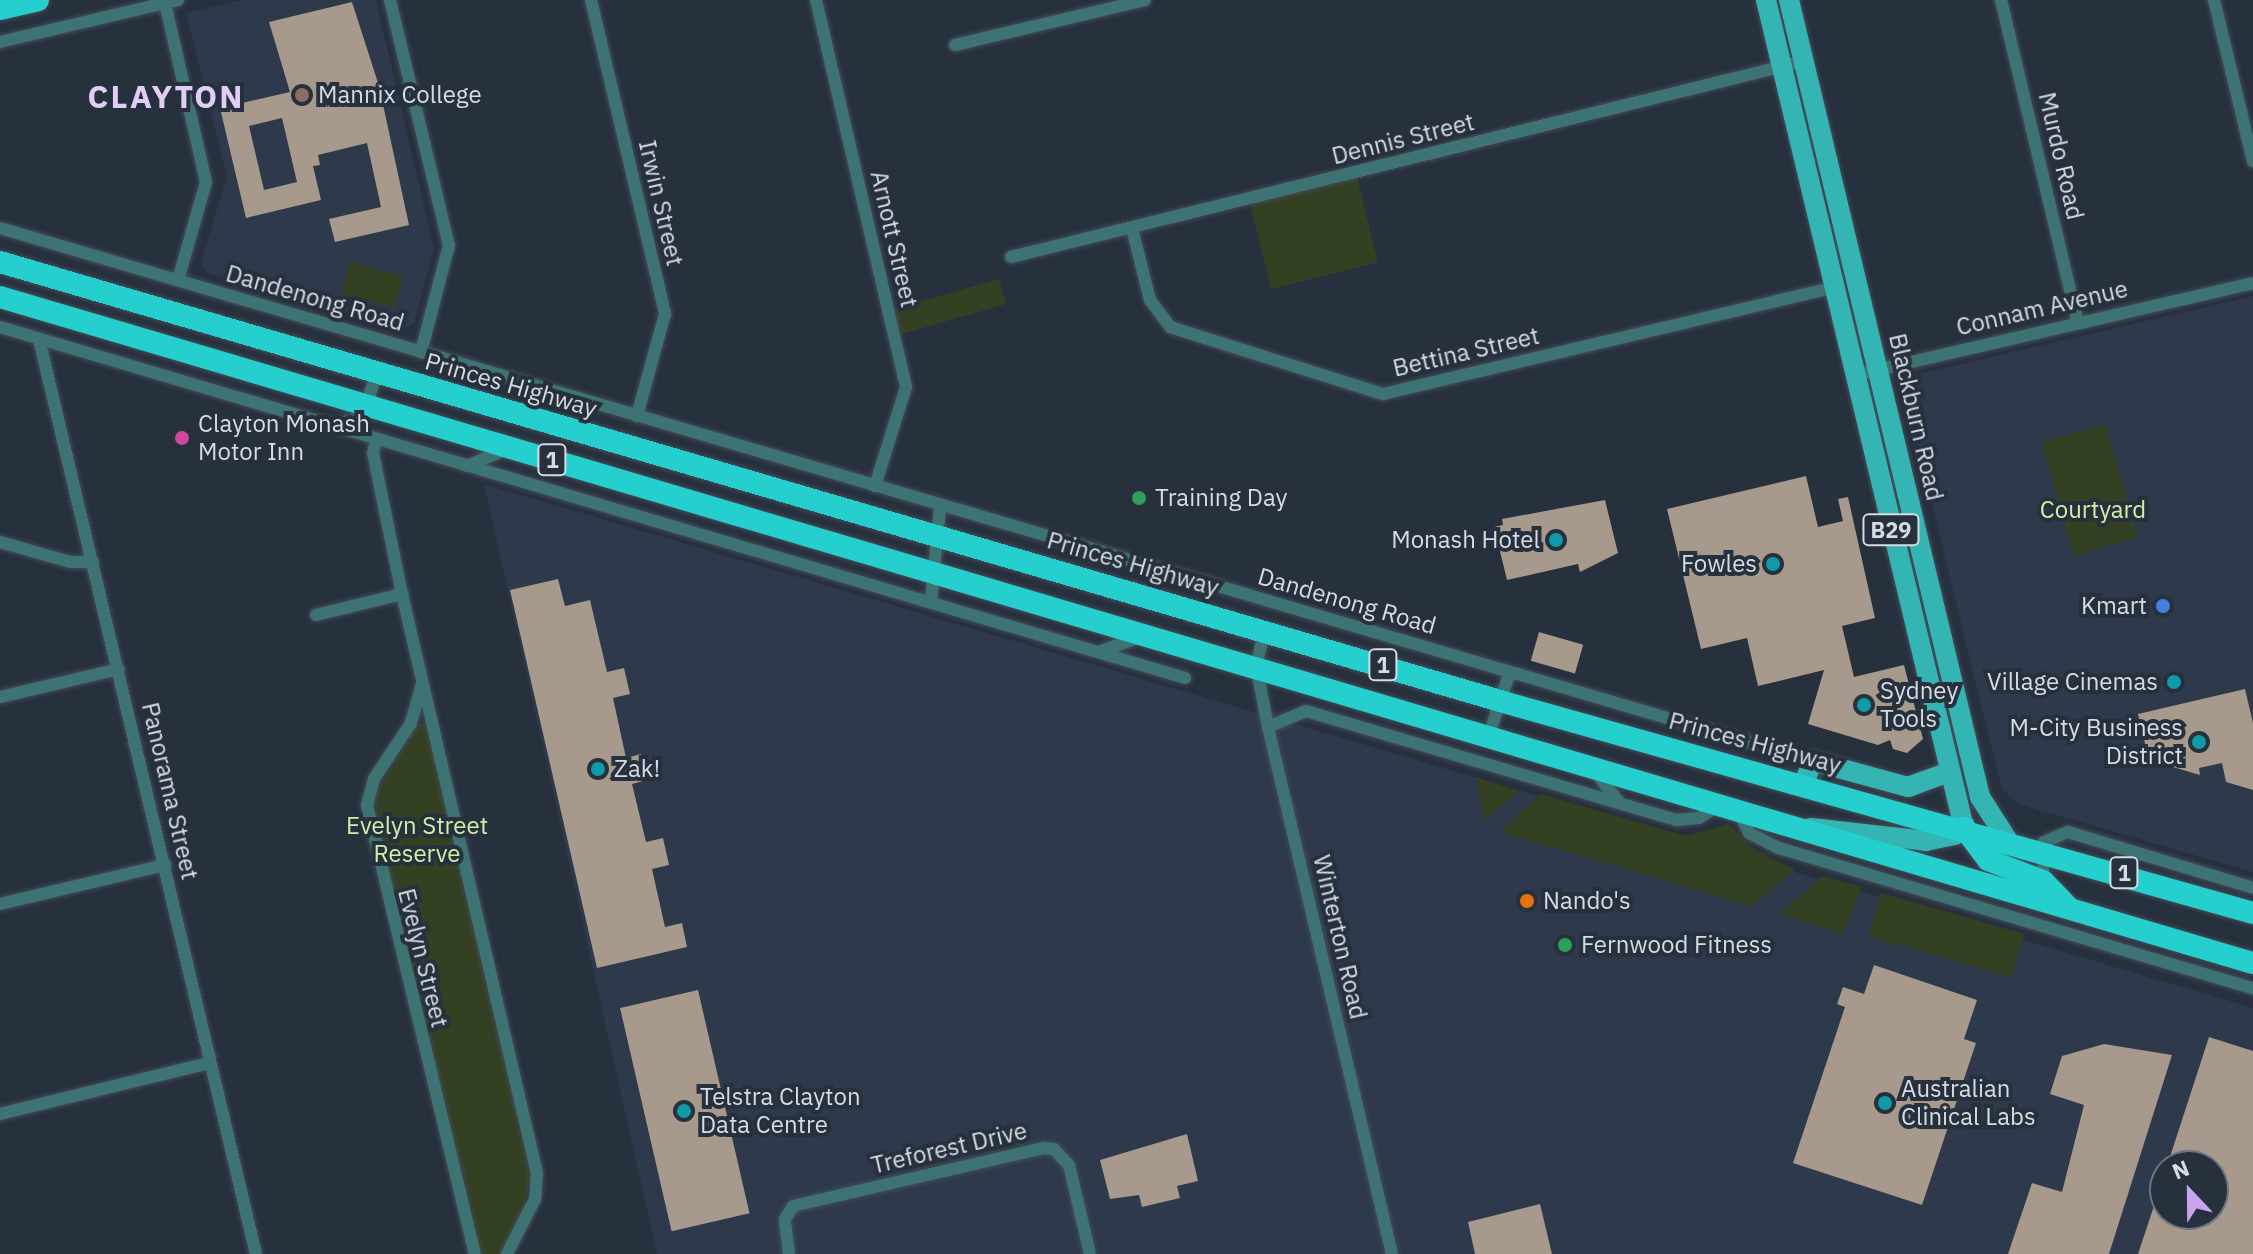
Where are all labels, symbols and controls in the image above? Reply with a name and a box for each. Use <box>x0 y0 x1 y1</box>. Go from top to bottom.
district label: CLAYTON <box>88 77 244 115</box>
place label: Mannix College <box>318 81 482 109</box>
marker: Mannix College <box>293 86 311 104</box>
street label: Murdo Road <box>2032 89 2090 223</box>
street label: Dennis Street <box>1329 107 1477 171</box>
street label: Irwin Street <box>633 137 689 269</box>
street label: Arnott Street <box>864 168 924 310</box>
street label: Dandenong Road <box>223 259 407 337</box>
street label: Connam Avenue <box>1953 274 2131 342</box>
street label: Bettina Street <box>1390 321 1542 383</box>
street label: Blackburn Road <box>1883 331 1949 503</box>
street label: Princes Highway <box>422 347 600 423</box>
place label: Clayton Monash Motor Inn <box>198 410 370 466</box>
marker: Clayton Monash Motor Inn <box>173 429 191 447</box>
road number: 1 <box>536 442 568 478</box>
place label: Training Day <box>1155 484 1288 512</box>
marker: Training Day <box>1130 489 1148 507</box>
park label: Courtyard <box>2040 496 2146 524</box>
road number: B29 <box>1861 512 1921 548</box>
street label: Princes Highway <box>1044 526 1222 602</box>
place label: Monash Hotel <box>1391 526 1540 554</box>
marker: Monash Hotel <box>1547 531 1565 549</box>
place label: Fowles <box>1681 550 1757 578</box>
marker: Fowles <box>1764 555 1782 573</box>
street label: Dandenong Road <box>1255 562 1439 640</box>
place label: Kmart <box>2081 592 2147 620</box>
marker: Kmart <box>2154 597 2172 615</box>
road number: 1 <box>1367 647 1399 683</box>
place label: Village Cinemas <box>1987 668 2158 696</box>
marker: Village Cinemas <box>2165 673 2183 691</box>
place label: Sydney Tools <box>1880 677 1958 733</box>
marker: Sydney Tools <box>1855 696 1873 714</box>
street label: Panorama Street <box>136 700 204 882</box>
street label: Princes Highway <box>1666 706 1844 780</box>
place label: M-City Business District <box>2010 714 2183 770</box>
marker: M-City Business District <box>2190 733 2208 751</box>
place label: Zak! <box>614 755 660 783</box>
marker: Zak! <box>589 760 607 778</box>
park label: Evelyn Street Reserve <box>346 812 488 868</box>
street label: Winterton Road <box>1307 852 1373 1022</box>
road number: 1 <box>2108 855 2140 891</box>
street label: Evelyn Street <box>392 886 454 1030</box>
place label: Nando's <box>1543 887 1631 915</box>
marker: Nando's <box>1518 892 1536 910</box>
place label: Fernwood Fitness <box>1581 931 1772 959</box>
marker: Fernwood Fitness <box>1556 936 1574 954</box>
place label: Australian Clinical Labs <box>1901 1075 2036 1131</box>
place label: Telstra Clayton Data Centre <box>700 1083 861 1139</box>
marker: Australian Clinical Labs <box>1876 1094 1894 1112</box>
marker: Telstra Clayton Data Centre <box>675 1102 693 1120</box>
street label: Treforest Drive <box>868 1116 1030 1180</box>
north arrow <box>2149 1150 2229 1230</box>
text: N <box>2168 1153 2193 1186</box>

